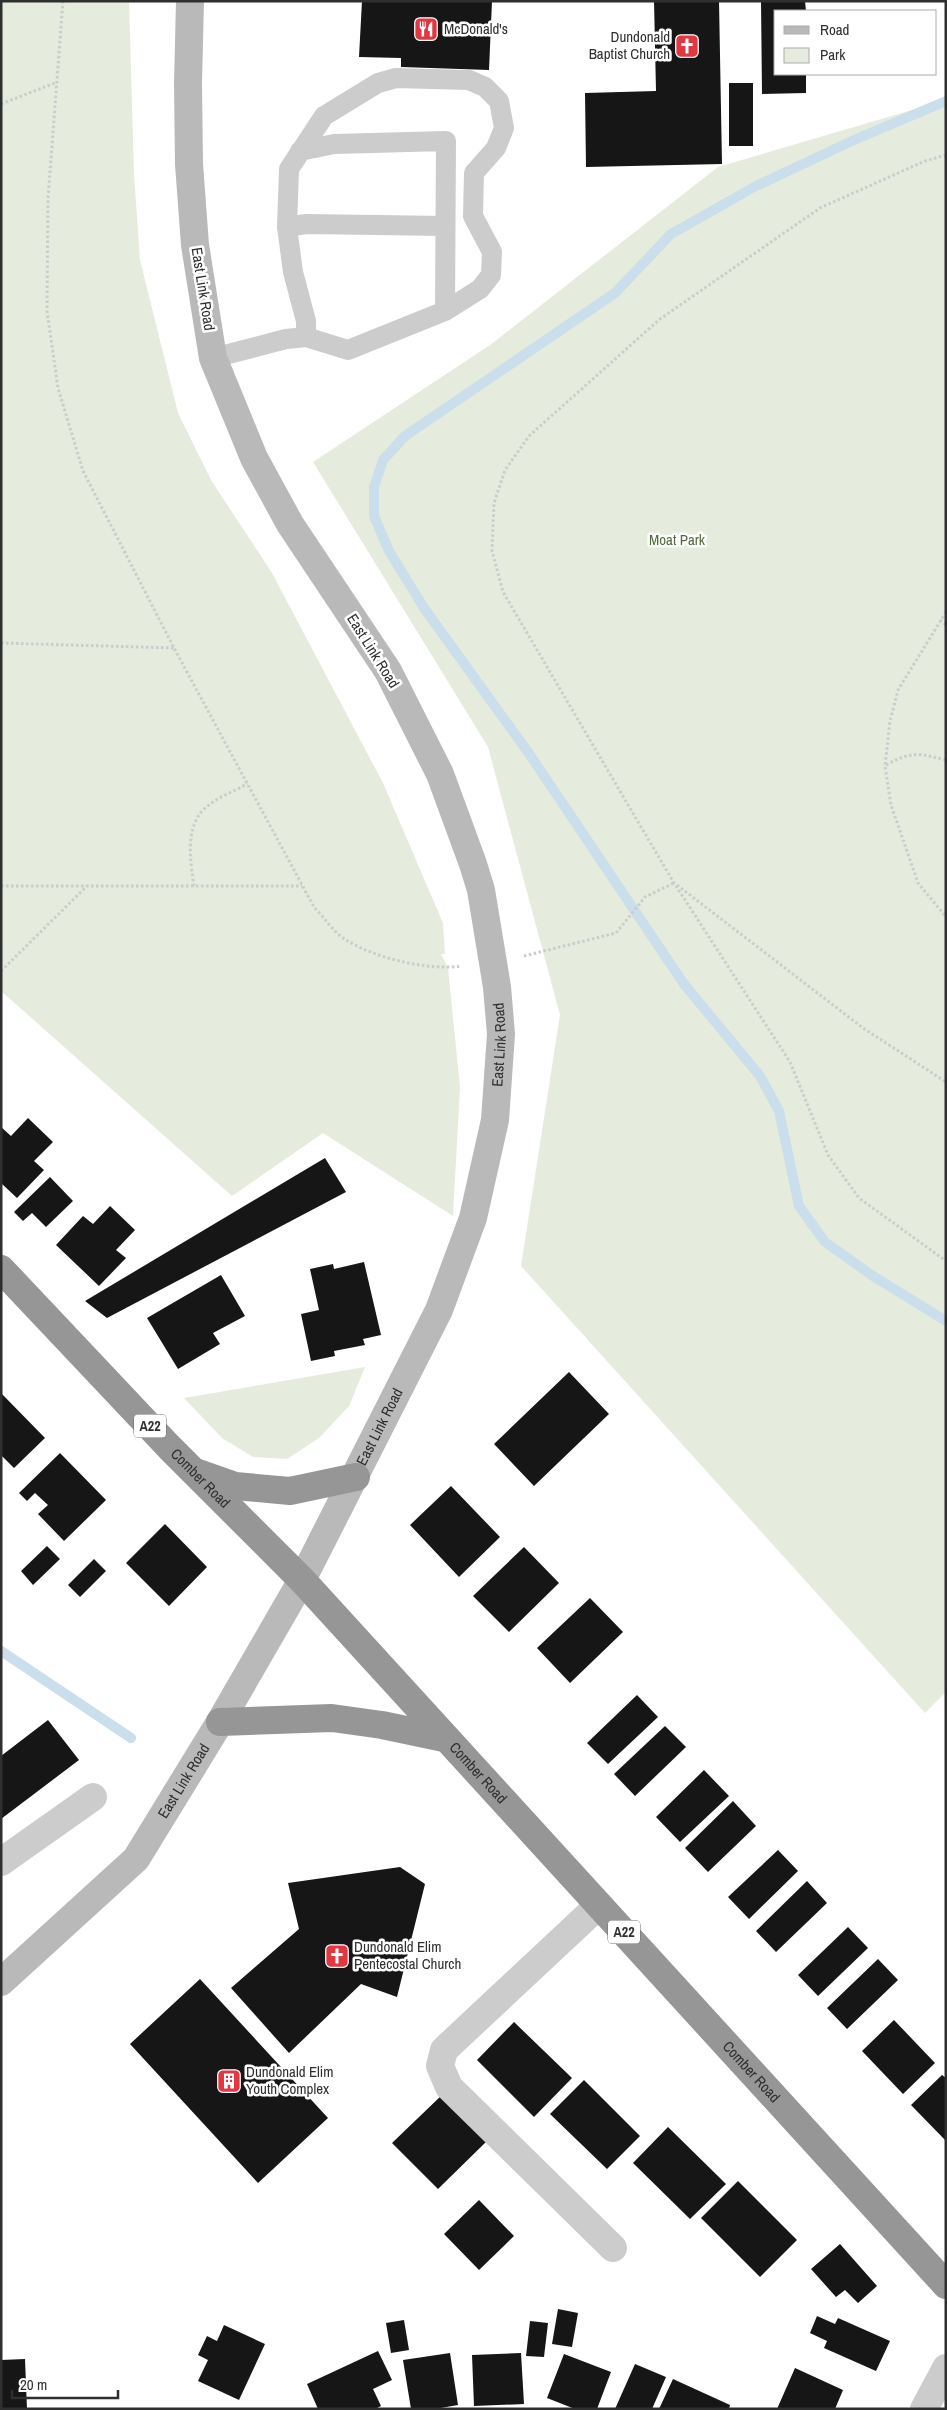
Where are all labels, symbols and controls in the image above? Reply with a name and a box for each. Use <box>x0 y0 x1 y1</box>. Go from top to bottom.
legend <box>774 10 937 75</box>
restaurant icon: McDonald's <box>413 16 439 42</box>
place label: McDonald's <box>444 18 508 39</box>
text: Road <box>820 19 849 40</box>
place label: Dundonald Baptist Church <box>589 26 670 64</box>
church icon: Dundonald Baptist Church <box>674 33 700 59</box>
text: Park <box>820 44 846 65</box>
street label: East Link Road <box>187 246 220 332</box>
park label: Moat Park <box>649 529 706 550</box>
street label: East Link Road <box>342 610 405 692</box>
street label: East Link Road <box>486 1002 511 1087</box>
street label: East Link Road <box>351 1384 408 1469</box>
road number: A22 <box>134 1414 166 1438</box>
street label: Comber Road <box>166 1443 235 1512</box>
street label: Comber Road <box>445 1737 512 1808</box>
street label: East Link Road <box>152 1739 214 1822</box>
road number: A22 <box>608 1920 640 1944</box>
place label: Dundonald Elim Pentecostal Church <box>354 1936 461 1974</box>
church icon: Dundonald Elim Pentecostal Church <box>324 1943 350 1969</box>
street label: Comber Road <box>718 2036 785 2107</box>
place label: Dundonald Elim Youth Complex <box>246 2061 334 2099</box>
building icon: Dundonald Elim Youth Complex <box>216 2068 242 2094</box>
scale bar <box>12 2368 119 2400</box>
text: 20 m <box>20 2374 47 2395</box>

